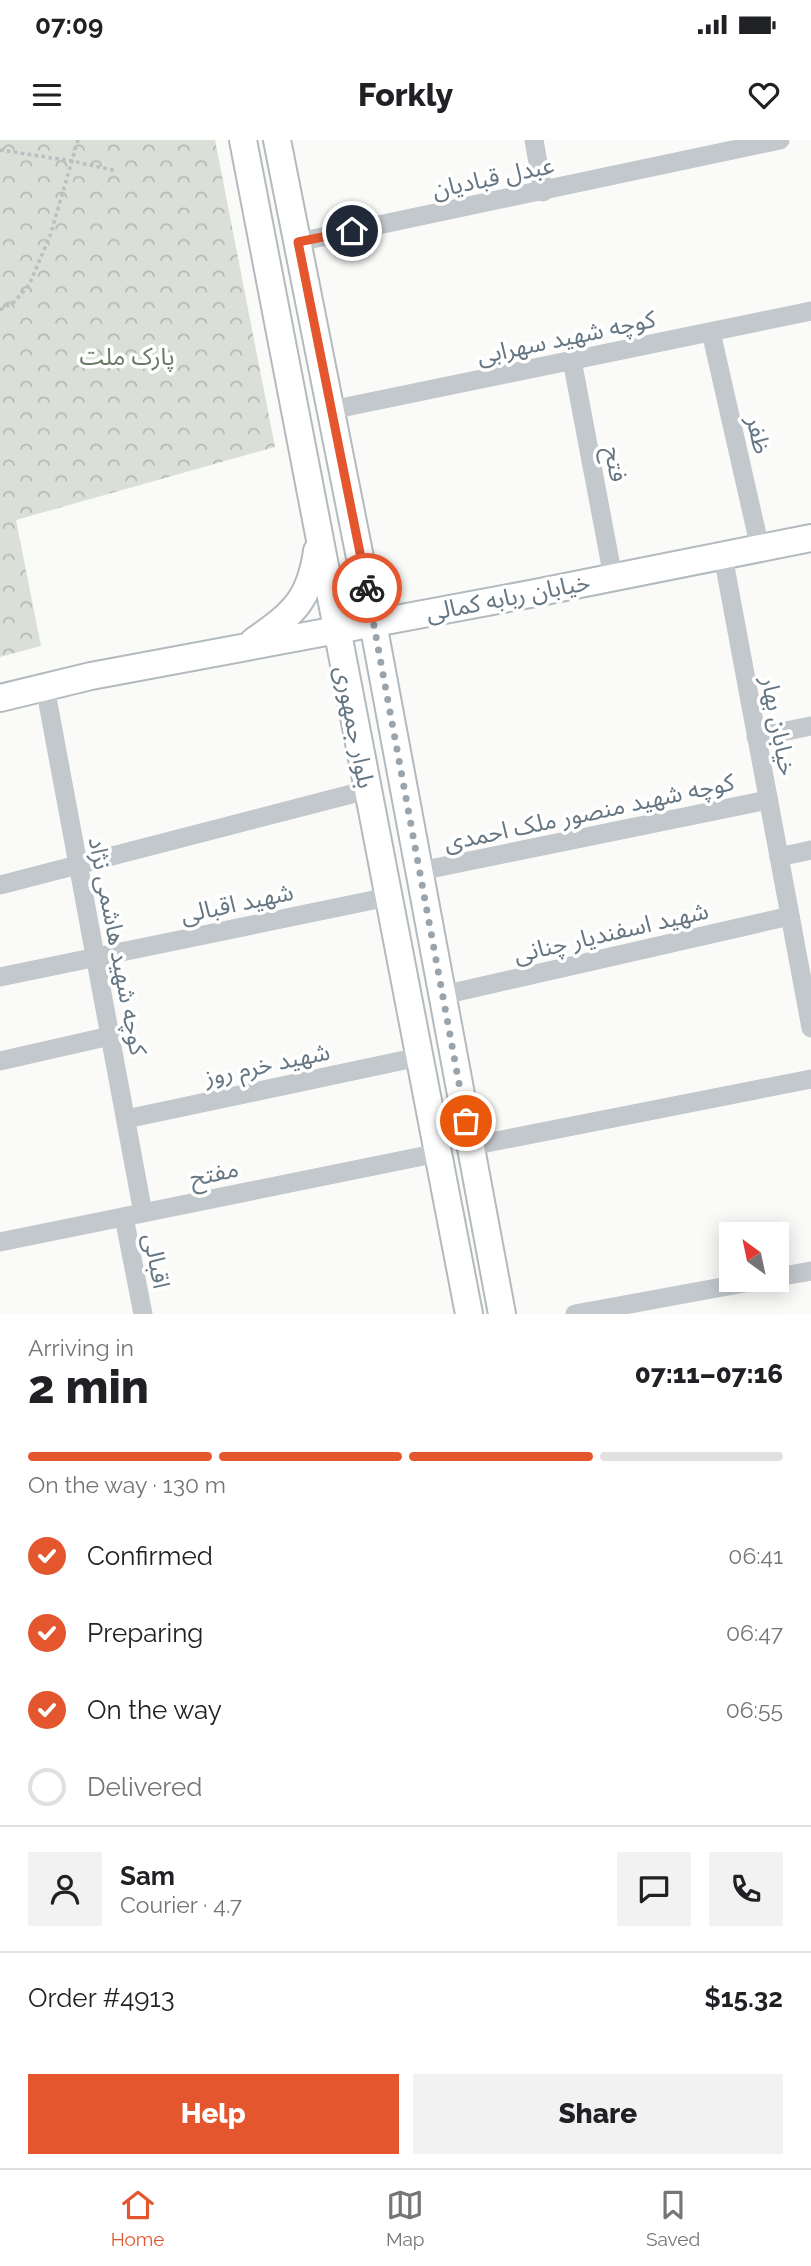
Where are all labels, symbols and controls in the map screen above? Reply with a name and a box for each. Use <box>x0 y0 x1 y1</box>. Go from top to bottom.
text: 07:09 <box>35 10 103 40</box>
icon: menu <box>28 76 66 114</box>
text: Forkly <box>358 76 453 113</box>
icon: heart <box>745 76 783 114</box>
street label: عبدل قبادیان <box>429 150 557 204</box>
pin <box>322 201 382 261</box>
icon: home <box>333 212 371 250</box>
street label: کوچه شهید سهرابی <box>474 304 659 371</box>
park label: پارک ملت <box>79 342 175 372</box>
street label: ظفر <box>740 412 777 457</box>
street label: فتح <box>595 444 634 485</box>
courier <box>332 553 402 623</box>
street label: خیابان ربابه کمالی <box>424 567 592 627</box>
icon: bike <box>348 569 386 607</box>
street label: بلوار جمهوری <box>329 663 381 791</box>
street label: خیابان بهار <box>755 673 803 778</box>
street label: کوچه شهید منصور ملک احمدی <box>441 767 738 858</box>
street label: کوچه شهید هاشمی نژاد <box>82 834 154 1059</box>
street label: شهید اقبالی <box>178 877 296 929</box>
street label: شهید اسفندیار چنانی <box>511 896 711 970</box>
street label: شهید خرم روز <box>201 1037 333 1096</box>
pin <box>436 1091 496 1151</box>
icon: bag <box>447 1102 485 1140</box>
street label: مفتح <box>187 1154 242 1195</box>
north arrow <box>719 1222 789 1292</box>
map controls <box>719 1222 789 1292</box>
street label: اقبالی <box>137 1231 177 1291</box>
text: Arriving in <box>28 1334 134 1361</box>
text: 07:11–07:16 <box>635 1359 783 1389</box>
text: 2 min <box>28 1360 149 1414</box>
text: On the way · 130 m <box>28 1471 226 1498</box>
icon: check <box>28 1537 66 1575</box>
text: Confirmed <box>87 1541 213 1571</box>
text: 06:41 <box>728 1542 783 1569</box>
icon: check <box>28 1614 66 1652</box>
text: Preparing <box>87 1618 203 1648</box>
text: 06:47 <box>726 1619 783 1646</box>
icon: check <box>28 1691 66 1729</box>
text: On the way <box>87 1695 222 1725</box>
text: 06:55 <box>726 1696 783 1723</box>
text: Delivered <box>87 1772 202 1802</box>
button: person <box>28 1852 102 1926</box>
button: chat <box>617 1852 691 1926</box>
button: phone <box>709 1852 783 1926</box>
text: Sam <box>120 1861 175 1891</box>
text: Courier · 4.7 <box>120 1891 242 1918</box>
text: Order #4913 <box>28 1983 175 2013</box>
text: $15.32 <box>704 1983 783 2013</box>
button: Help <box>28 2074 399 2154</box>
button: Share <box>413 2074 783 2154</box>
tab: Home <box>111 2186 164 2250</box>
tab: Map <box>386 2186 425 2250</box>
tab: Saved <box>646 2186 700 2250</box>

